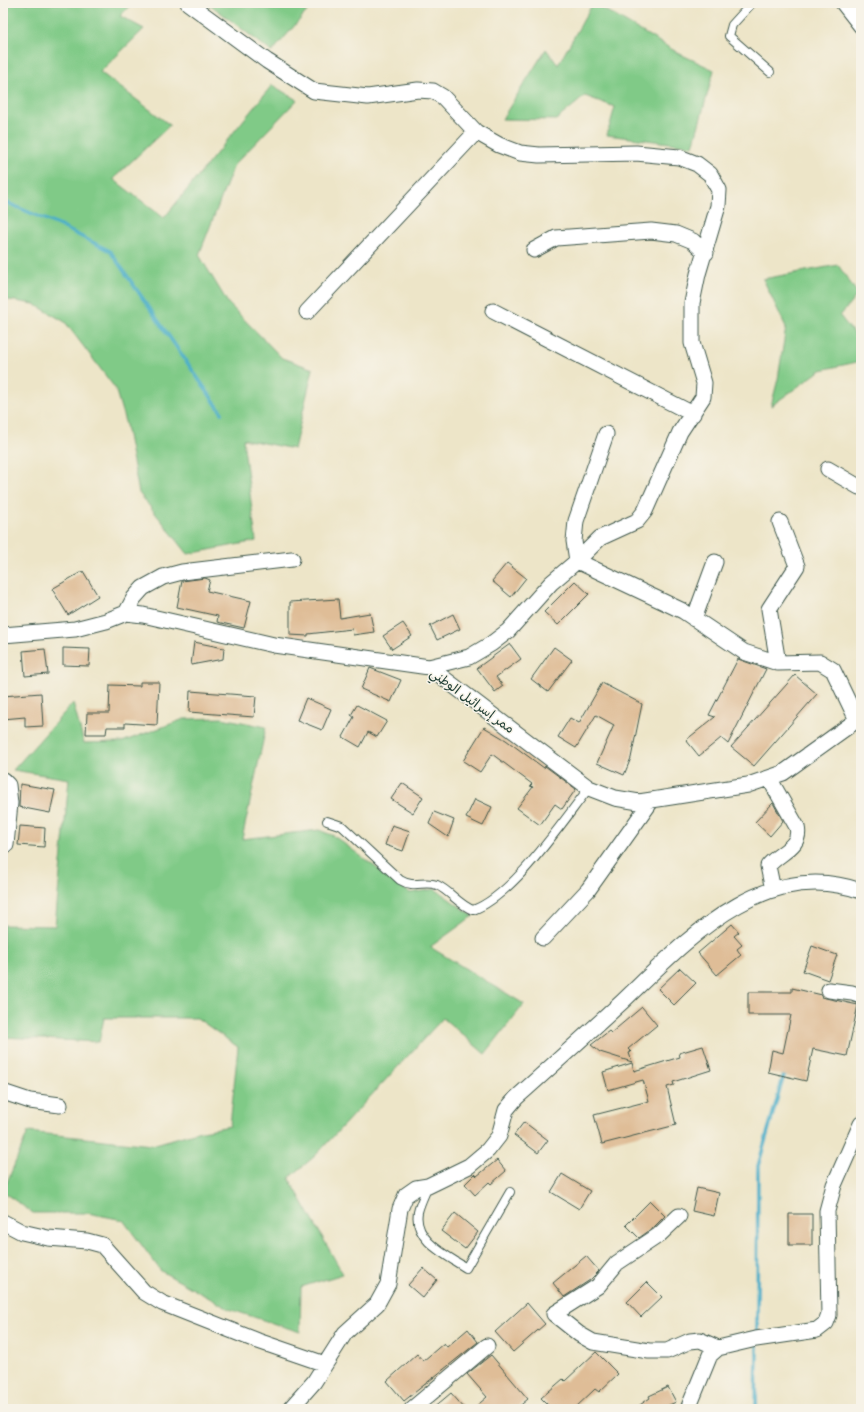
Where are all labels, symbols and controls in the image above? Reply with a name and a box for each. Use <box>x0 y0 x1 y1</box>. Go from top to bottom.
street label: ممر إسرائيل الوطني <box>425 665 517 739</box>

